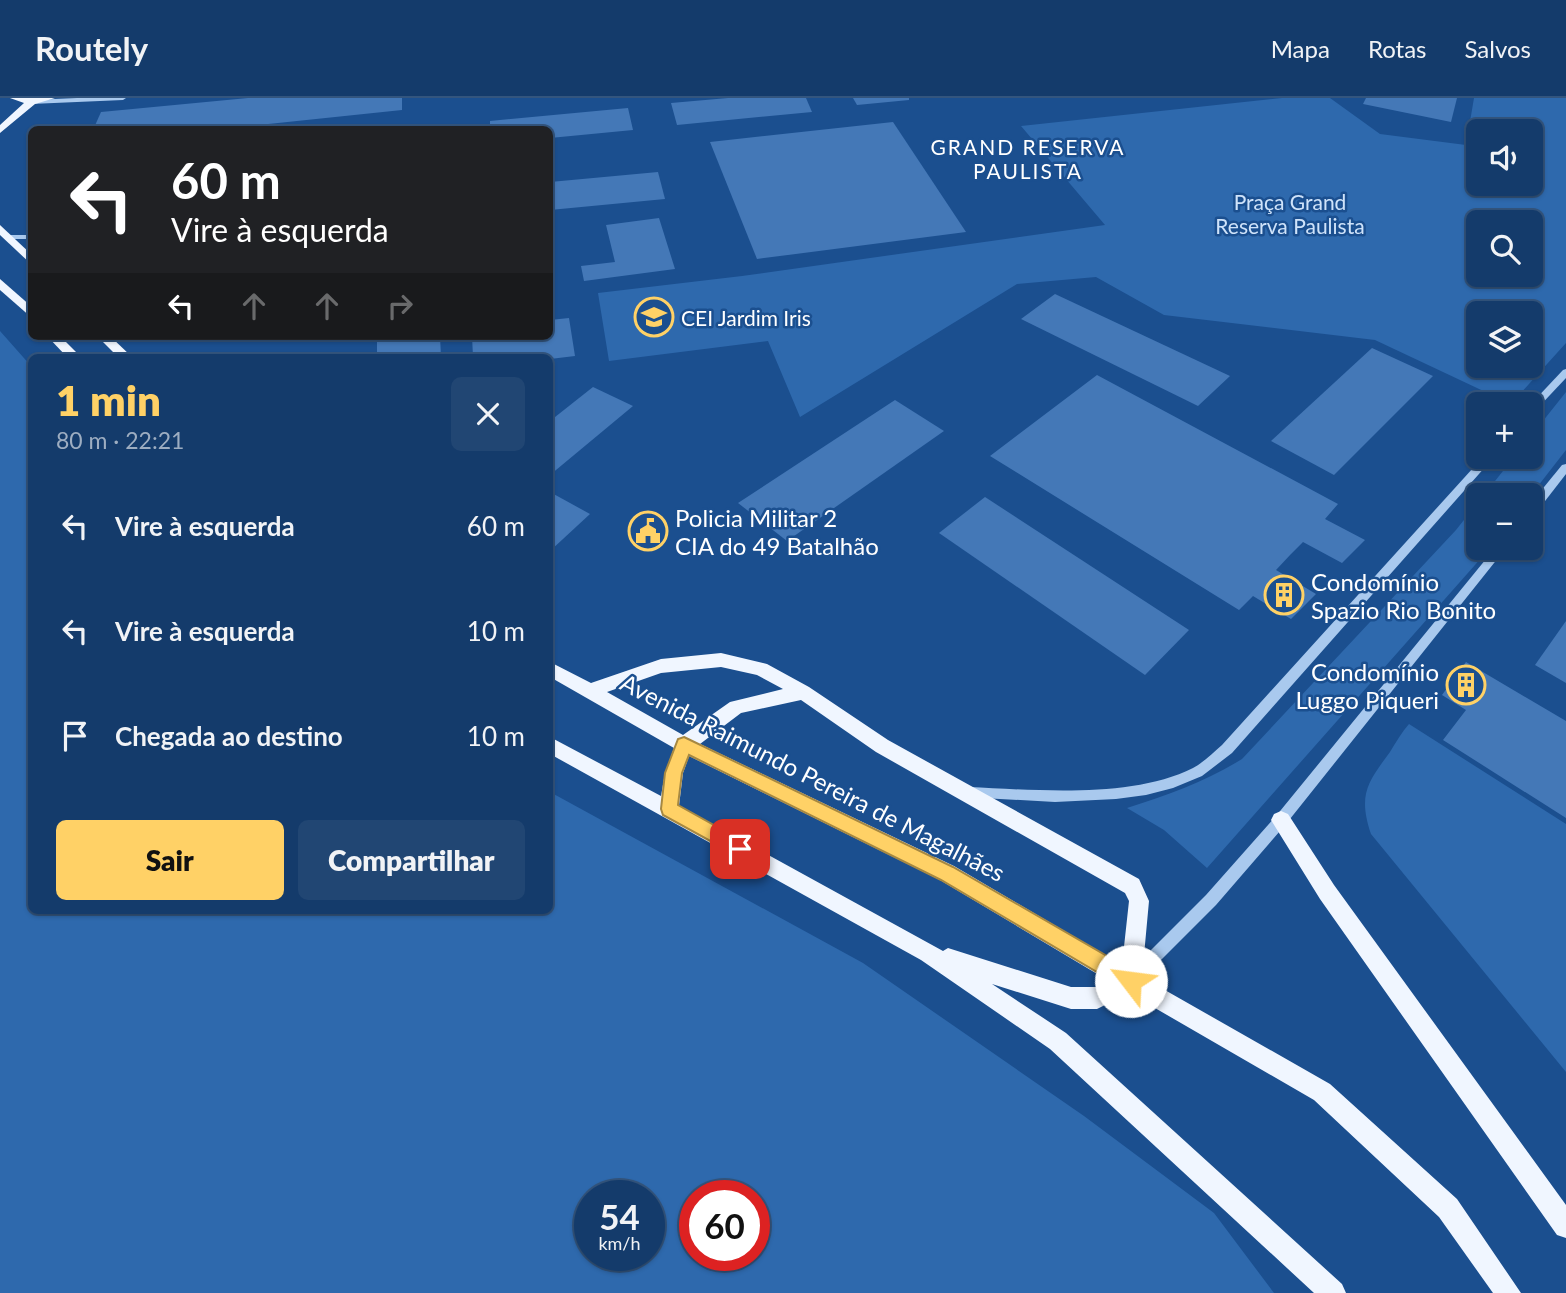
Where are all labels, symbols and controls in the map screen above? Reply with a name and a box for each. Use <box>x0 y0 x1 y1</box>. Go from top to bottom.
text: Routely <box>35 28 148 68</box>
text: Mapa <box>1271 34 1330 63</box>
text: Rotas <box>1368 34 1427 63</box>
text: Salvos <box>1465 34 1531 63</box>
map controls <box>1466 119 1543 560</box>
button: sound <box>1466 119 1543 196</box>
district label: GRAND RESERVA PAULISTA <box>931 134 1125 183</box>
text: 60 m <box>171 151 281 209</box>
icon: left <box>56 154 147 245</box>
park label: Praça Grand Reserva Paulista <box>1215 189 1365 238</box>
text: Vire à esquerda <box>171 210 389 249</box>
button: search <box>1466 210 1543 287</box>
icon: left <box>162 287 200 325</box>
icon: ahead <box>235 287 273 325</box>
icon: ahead <box>308 287 346 325</box>
icon: right <box>381 287 419 325</box>
school or university icon: CEI Jardim Iris <box>633 296 675 338</box>
button: layers <box>1466 301 1543 378</box>
place label: CEI Jardim Iris <box>681 305 811 330</box>
text: 1 min <box>56 375 161 425</box>
button: close <box>451 377 525 451</box>
button: + <box>1466 392 1543 469</box>
text: 80 m · 22:21 <box>56 426 184 454</box>
button: − <box>1466 483 1543 560</box>
place label: Policia Militar 2 CIA do 49 Batalhão <box>675 503 879 560</box>
icon: left <box>56 507 94 545</box>
text: Vire à esquerda <box>115 510 295 542</box>
text: 60 m <box>467 510 525 542</box>
public building icon: Policia Militar 2 CIA do 49 Batalhão <box>627 510 669 552</box>
place label: Condomínio Spazio Rio Bonito <box>1311 567 1496 624</box>
building icon: Condomínio Spazio Rio Bonito <box>1263 574 1305 616</box>
icon: left <box>56 612 94 650</box>
text: Vire à esquerda <box>115 615 295 647</box>
text: 10 m <box>467 615 525 647</box>
place label: Condomínio Luggo Piqueri <box>1295 657 1439 714</box>
building icon: Condomínio Luggo Piqueri <box>1445 664 1487 706</box>
street label: Avenida Raimundo Pereira de Magalhães <box>616 667 1010 887</box>
icon: arrive <box>56 717 94 755</box>
text: Chegada ao destino <box>115 720 343 752</box>
text: 10 m <box>467 720 525 752</box>
pin <box>710 819 770 879</box>
button: Sair <box>56 820 284 900</box>
button: Compartilhar <box>298 820 525 900</box>
icon: arrive <box>721 830 759 868</box>
position arrow <box>1094 944 1168 1018</box>
speed limit sign: 60 <box>679 1180 770 1271</box>
text: 54 <box>599 1195 640 1237</box>
text: km/h <box>598 1232 641 1254</box>

